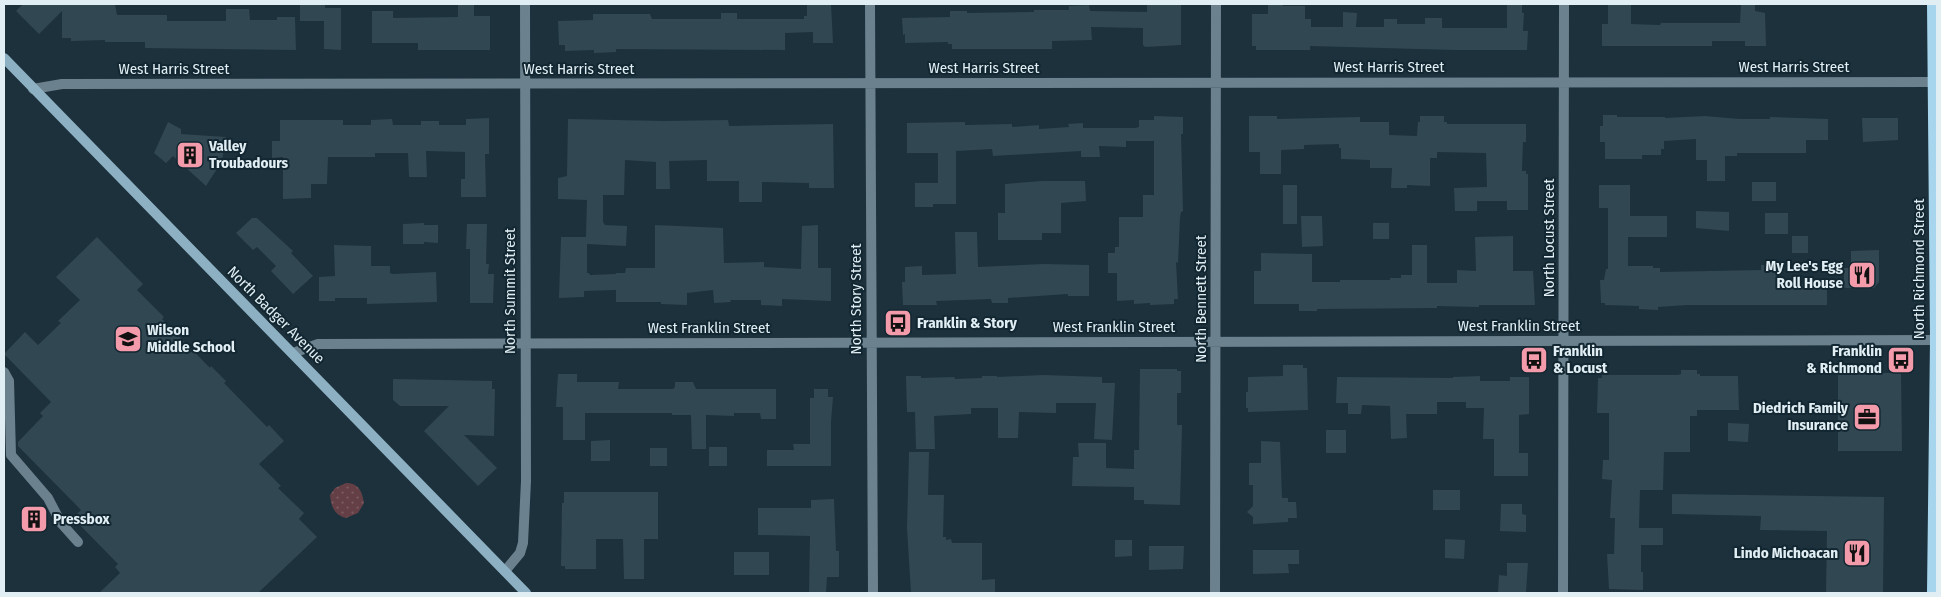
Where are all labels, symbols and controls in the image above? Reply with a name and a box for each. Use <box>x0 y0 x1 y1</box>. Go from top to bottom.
street label: West Harris Street <box>1334 58 1445 76</box>
street label: West Harris Street <box>1739 58 1850 76</box>
street label: West Harris Street <box>929 59 1040 77</box>
street label: West Harris Street <box>119 60 230 78</box>
street label: West Harris Street <box>524 60 635 78</box>
place label: Valley Troubadours <box>208 137 289 172</box>
building icon: Valley Troubadours <box>175 140 205 170</box>
street label: North Locust Street <box>1540 179 1558 297</box>
street label: North Richmond Street <box>1910 199 1928 339</box>
street label: North Summit Street <box>501 228 519 354</box>
street label: North Bennett Street <box>1192 235 1210 363</box>
street label: North Story Street <box>847 243 865 354</box>
place label: My Lee's Egg Roll House <box>1766 257 1844 292</box>
restaurant icon: My Lee's Egg Roll House <box>1847 260 1877 290</box>
street label: North Badger Avenue <box>224 263 328 367</box>
bus stop icon: Franklin & Story <box>883 308 913 338</box>
place label: Franklin & Story <box>917 314 1018 332</box>
street label: West Franklin Street <box>1458 317 1580 335</box>
street label: West Franklin Street <box>1053 318 1175 336</box>
street label: West Franklin Street <box>648 319 770 337</box>
place label: Wilson Middle School <box>147 321 236 356</box>
school or university icon: Wilson Middle School <box>113 324 143 354</box>
place label: Franklin & Locust <box>1553 342 1608 377</box>
place label: Franklin & Richmond <box>1806 342 1882 377</box>
bus stop icon: Franklin & Locust <box>1519 345 1549 375</box>
bus stop icon: Franklin & Richmond <box>1886 345 1916 375</box>
place label: Diedrich Family Insurance <box>1753 399 1849 434</box>
office icon: Diedrich Family Insurance <box>1852 402 1882 432</box>
building icon: Pressbox <box>19 504 49 534</box>
place label: Pressbox <box>53 510 111 528</box>
restaurant icon: Lindo Michoacan <box>1842 538 1872 568</box>
place label: Lindo Michoacan <box>1734 544 1838 562</box>

